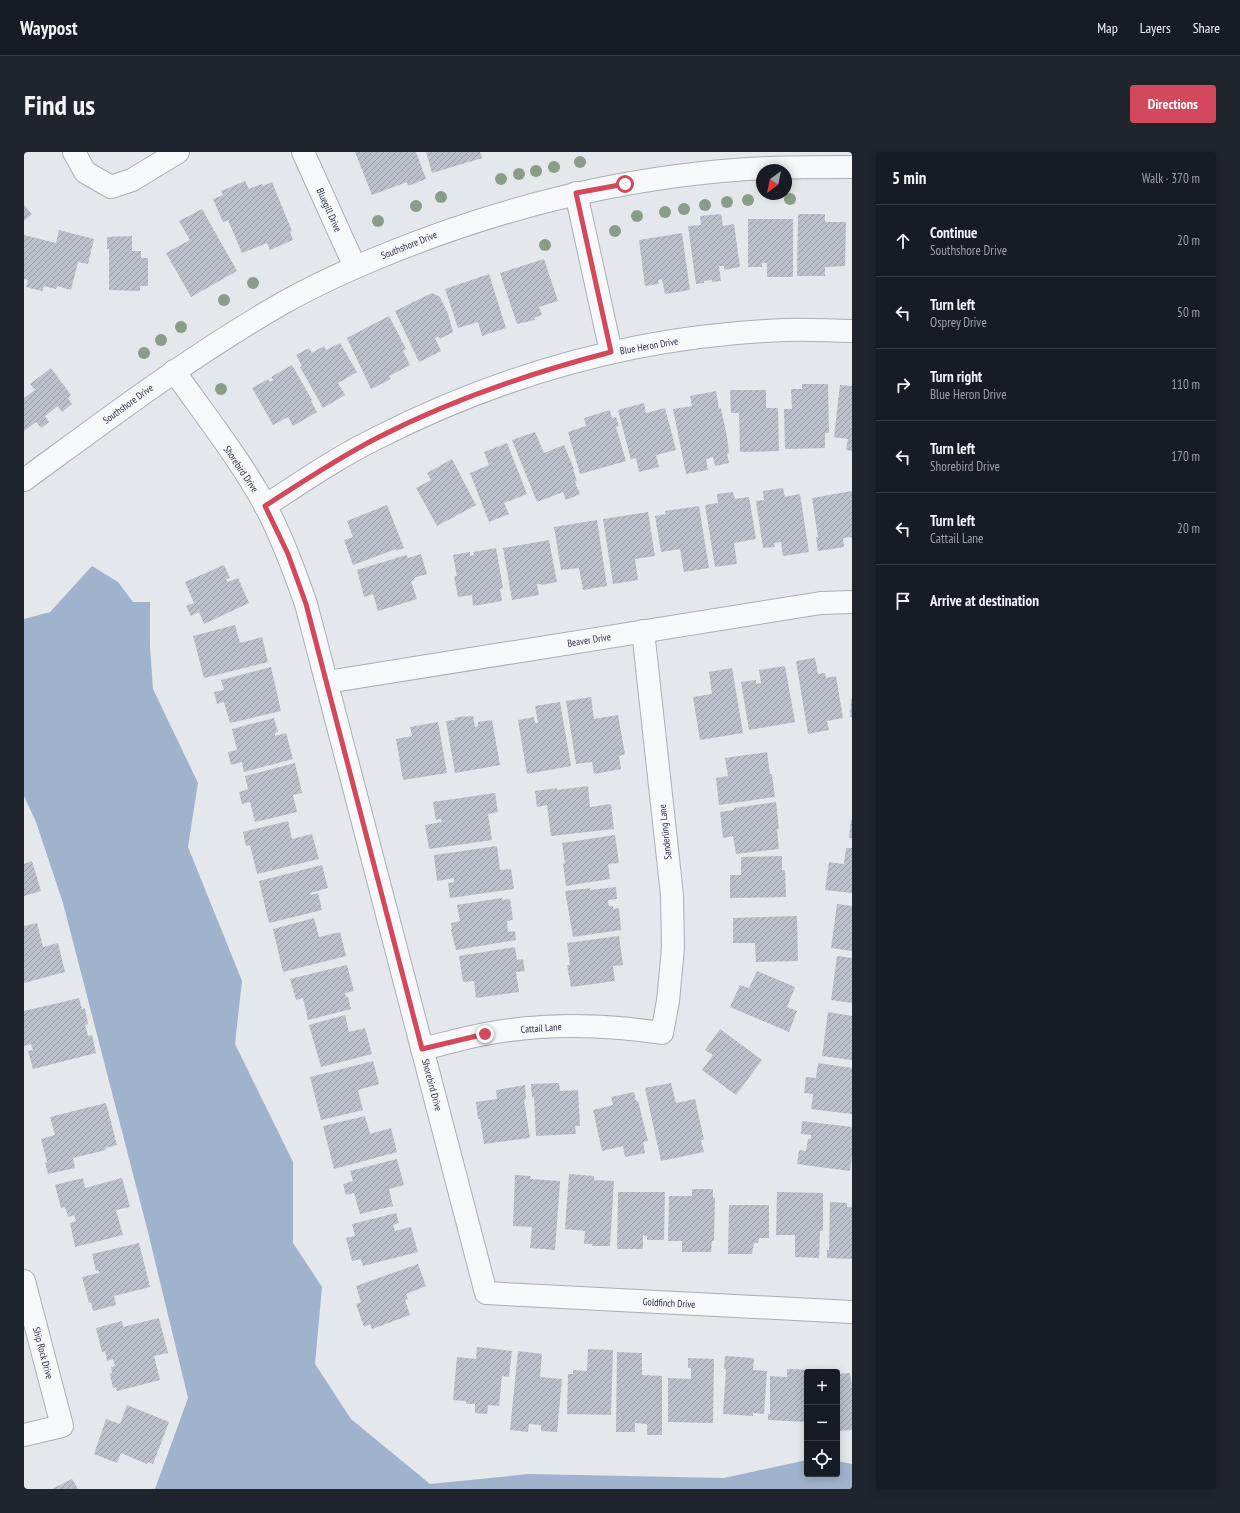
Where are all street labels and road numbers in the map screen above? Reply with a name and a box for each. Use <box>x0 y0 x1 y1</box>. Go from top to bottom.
street label: Bluegill Drive <box>314 186 344 234</box>
street label: Southshore Drive <box>379 228 439 262</box>
street label: Blue Heron Drive <box>619 334 679 358</box>
street label: Southshore Drive <box>100 381 156 427</box>
street label: Shorebird Drive <box>221 443 261 495</box>
street label: Beaver Drive <box>566 630 612 650</box>
street label: Sanderling Lane <box>656 804 674 860</box>
street label: Cattail Lane <box>520 1020 562 1036</box>
street label: Shorebird Drive <box>419 1057 445 1113</box>
street label: Goldfinch Drive <box>642 1295 696 1311</box>
street label: Ship Rock Drive <box>30 1325 56 1381</box>

